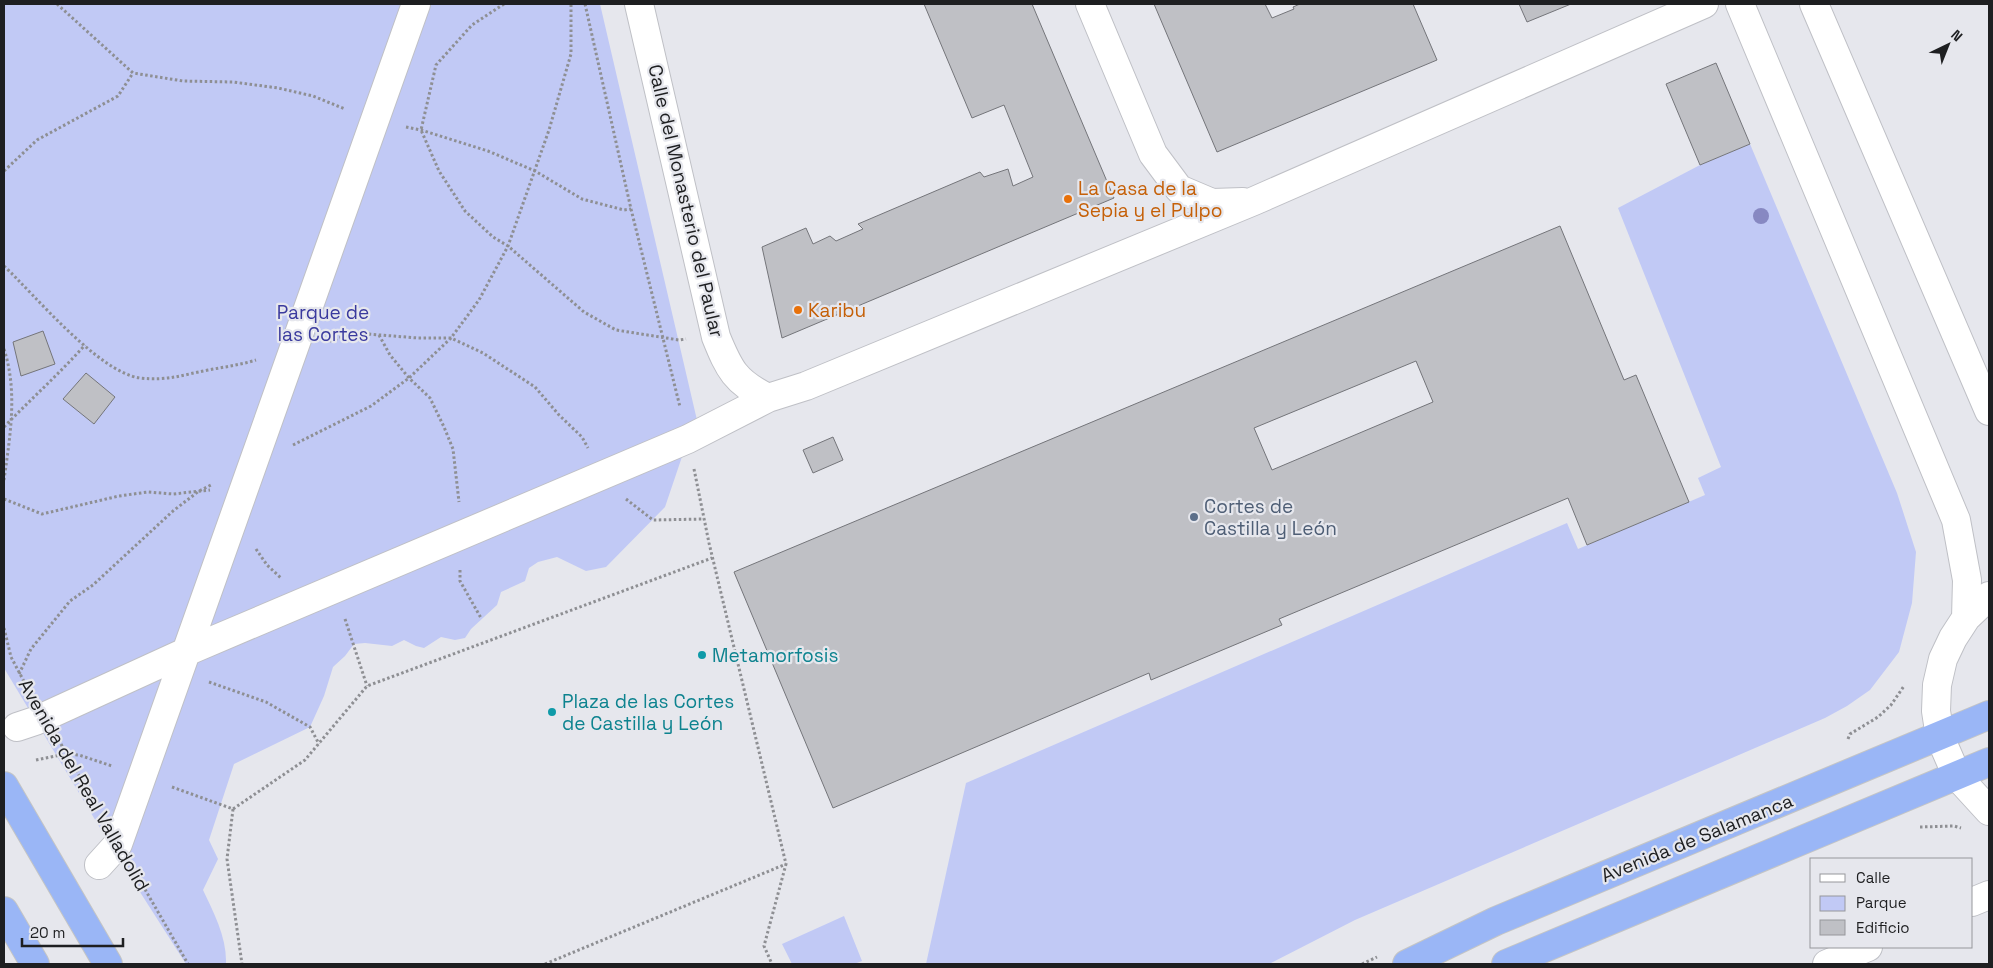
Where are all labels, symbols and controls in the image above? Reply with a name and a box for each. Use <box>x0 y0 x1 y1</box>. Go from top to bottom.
north arrow <box>1923 20 1973 70</box>
text: N <box>1947 26 1966 45</box>
street label: Calle del Monasterio del Paular <box>642 62 730 340</box>
place label: La Casa de la Sepia y el Pulpo <box>1078 176 1223 223</box>
marker: La Casa de la Sepia y el Pulpo <box>1062 193 1074 205</box>
place label: Karibu <box>808 298 866 323</box>
park label: Parque de las Cortes <box>277 300 369 347</box>
marker: Karibu <box>792 304 804 316</box>
place label: Cortes de Castilla y León <box>1204 494 1337 541</box>
marker: Cortes de Castilla y León <box>1188 511 1200 523</box>
place label: Metamorfosis <box>712 643 839 668</box>
marker: Metamorfosis <box>696 649 708 661</box>
street label: Avenida del Real Valladolid <box>13 674 155 896</box>
place label: Plaza de las Cortes de Castilla y León <box>562 689 734 736</box>
marker: Plaza de las Cortes de Castilla y León <box>546 706 558 718</box>
street label: Avenida de Salamanca <box>1597 788 1797 888</box>
legend <box>1810 858 1973 948</box>
text: Calle <box>1856 868 1891 887</box>
text: Parque <box>1856 893 1907 912</box>
scale bar <box>22 916 124 948</box>
text: Edificio <box>1856 918 1910 937</box>
text: 20 m <box>30 923 65 942</box>

